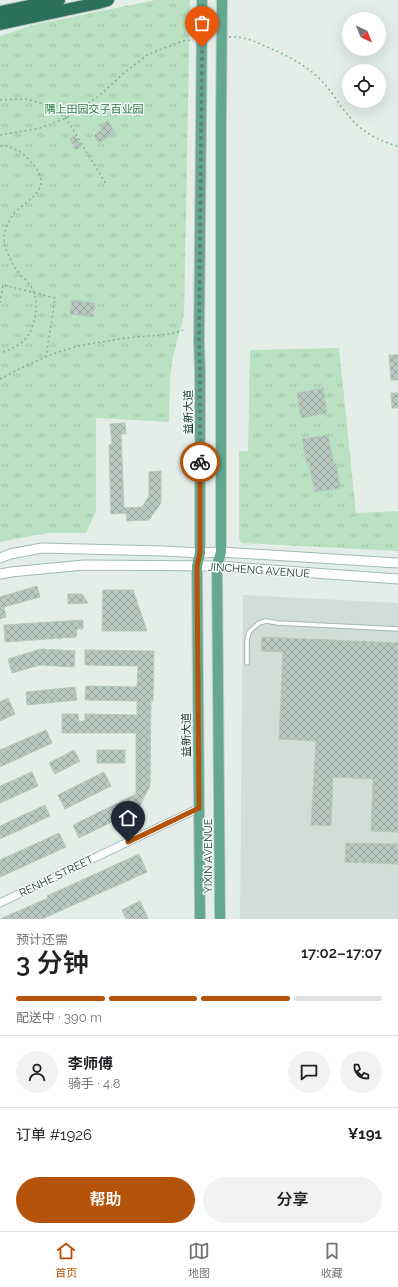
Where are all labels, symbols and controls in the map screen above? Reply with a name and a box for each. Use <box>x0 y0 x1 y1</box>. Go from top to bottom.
pin <box>185 6 219 47</box>
icon: bag <box>191 12 213 34</box>
north arrow <box>342 12 386 56</box>
map controls <box>342 12 386 108</box>
button: locate <box>342 64 386 108</box>
park label: 隅上田园交子百业园 <box>45 103 144 116</box>
street label: 益新大道 <box>182 390 195 434</box>
courier <box>180 442 220 482</box>
icon: bike <box>189 451 211 473</box>
street label: JINCHENG AVENUE <box>208 560 311 581</box>
street label: 益新大道 <box>180 713 193 757</box>
pin <box>111 801 145 842</box>
icon: home <box>117 807 139 829</box>
street label: YIXIN AVENUE <box>202 818 215 893</box>
street label: RENHE STREET <box>17 853 96 900</box>
text: 预计还需 <box>16 932 68 947</box>
text: 17:02–17:07 <box>301 944 382 962</box>
text: 3 分钟 <box>16 948 89 978</box>
text: 配送中 · 390 m <box>16 1010 102 1025</box>
button: person <box>16 1051 58 1093</box>
button: chat <box>288 1051 330 1093</box>
button: phone <box>340 1051 382 1093</box>
text: 李师傅 <box>68 1055 113 1073</box>
text: 骑手 · 4.8 <box>68 1076 120 1091</box>
text: ¥191 <box>348 1125 382 1143</box>
text: 订单 #1926 <box>16 1126 92 1144</box>
button: 帮助 <box>16 1177 195 1223</box>
button: 分享 <box>203 1177 382 1223</box>
tab: 首页 <box>55 1240 77 1280</box>
tab: 地图 <box>188 1240 210 1280</box>
tab: 收藏 <box>321 1240 343 1280</box>

